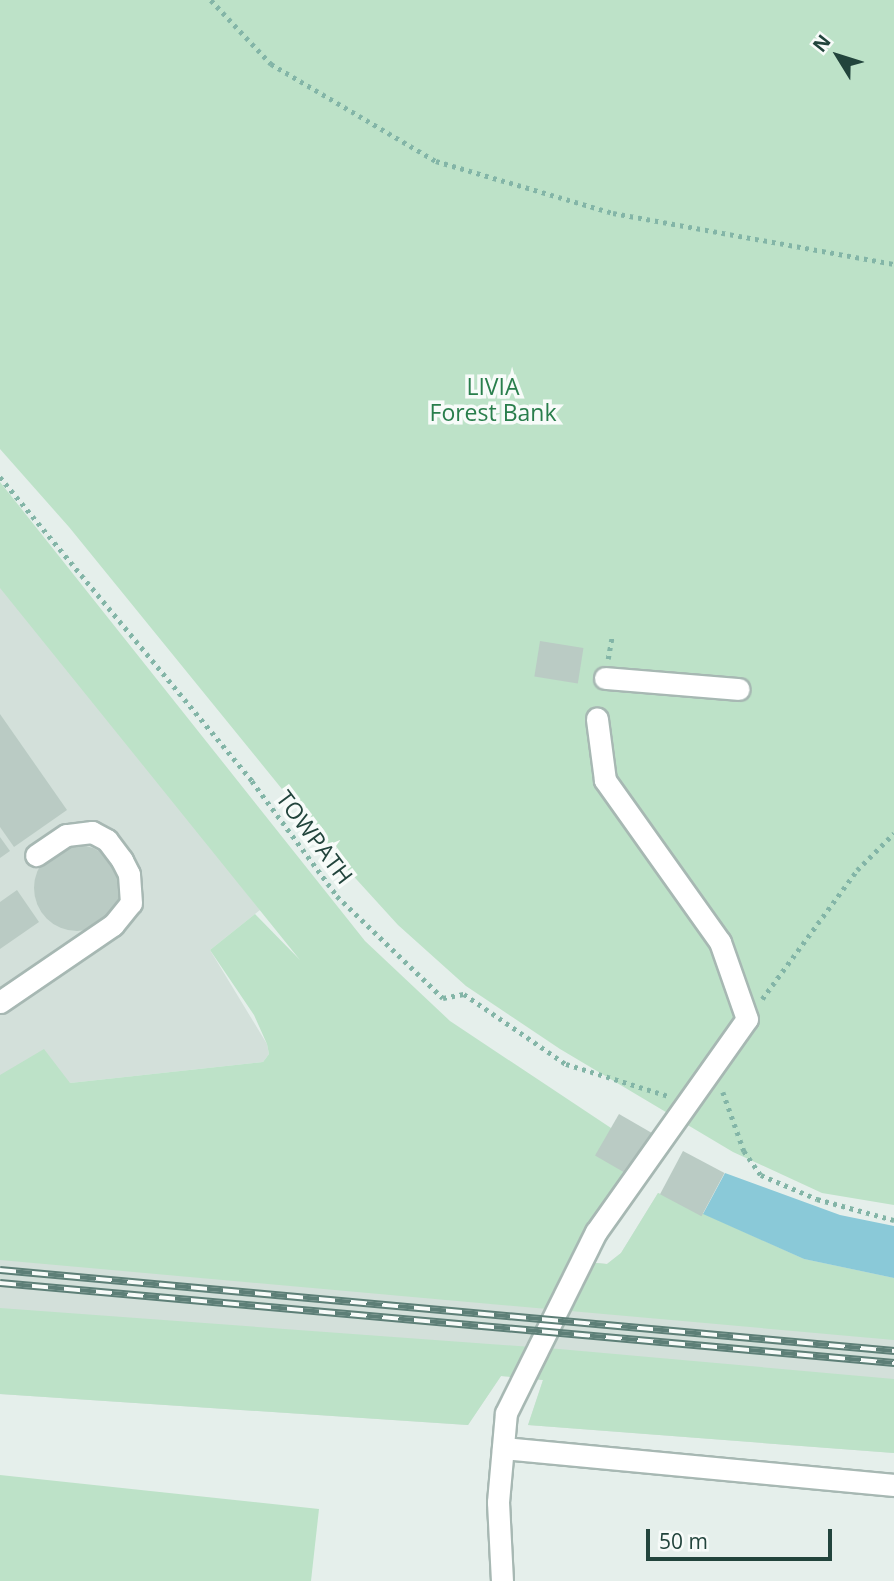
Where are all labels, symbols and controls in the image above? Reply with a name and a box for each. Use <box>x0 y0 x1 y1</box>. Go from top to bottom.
north arrow <box>803 21 873 91</box>
text: N <box>806 29 836 57</box>
park label: LIVIA Forest Bank <box>430 372 556 426</box>
street label: TOWPATH <box>271 785 359 889</box>
scale bar <box>649 1514 834 1558</box>
text: 50 m <box>659 1527 708 1555</box>

